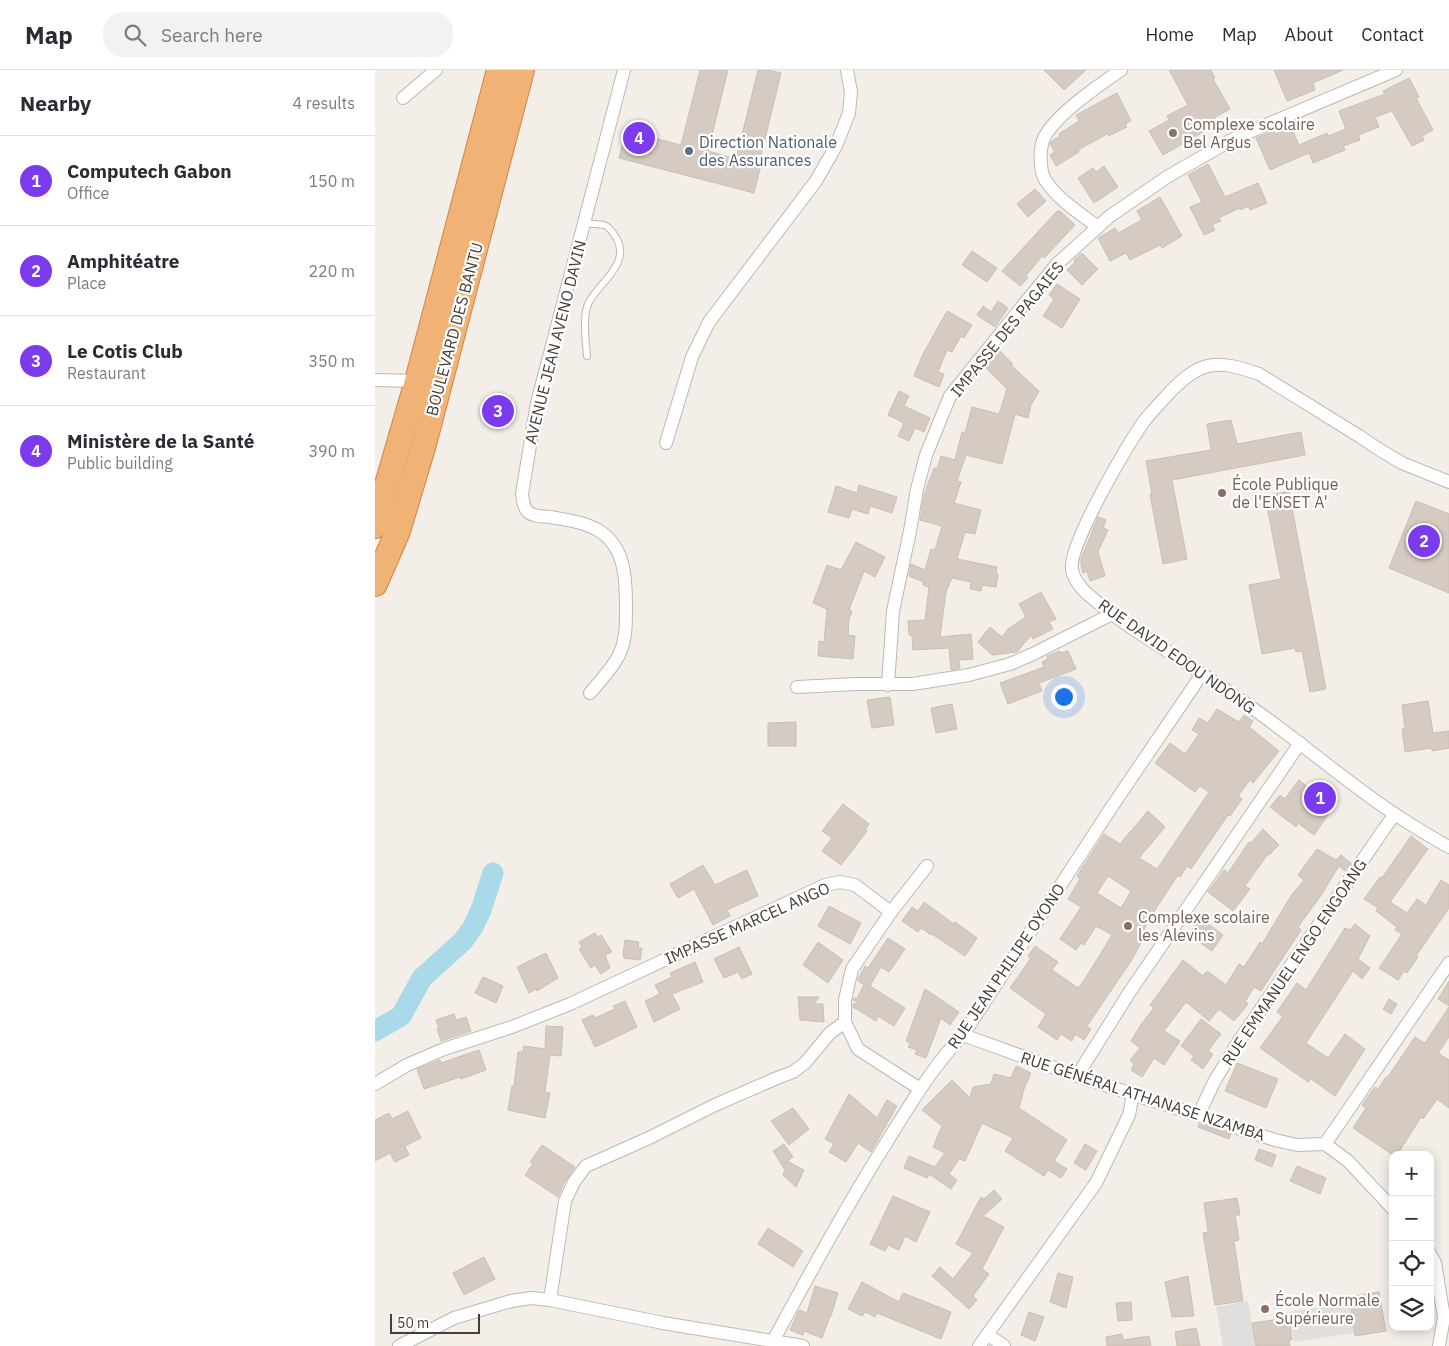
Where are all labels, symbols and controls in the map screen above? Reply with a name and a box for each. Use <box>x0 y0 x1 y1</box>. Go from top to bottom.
search box <box>103 12 453 57</box>
text: Map <box>25 19 73 51</box>
icon: search <box>121 21 149 49</box>
text: Search here <box>161 23 263 47</box>
text: Home <box>1146 23 1194 46</box>
text: Map <box>1222 23 1257 46</box>
text: About <box>1285 23 1333 46</box>
text: Contact <box>1361 23 1424 46</box>
text: Nearby <box>20 89 91 117</box>
text: 4 results <box>292 93 355 113</box>
place label: Complexe scolaire Bel Argus <box>1183 114 1315 152</box>
pin: 4 <box>623 119 655 157</box>
marker: Complexe scolaire Bel Argus <box>1167 127 1179 139</box>
place label: Direction Nationale des Assurances <box>699 132 837 170</box>
marker: Direction Nationale des Assurances <box>683 145 695 157</box>
text: Computech Gabon <box>67 159 232 183</box>
text: 1 <box>31 171 41 191</box>
text: 150 m <box>308 171 355 191</box>
text: Office <box>67 183 109 203</box>
street label: AVENUE JEAN AVENO DAVIN <box>520 238 590 446</box>
street label: BOULEVARD DES BANTU <box>421 240 487 418</box>
text: Amphitéatre <box>67 249 179 273</box>
street label: IMPASSE DES PAGAIES <box>946 257 1068 401</box>
text: 2 <box>31 261 41 281</box>
text: 220 m <box>308 261 355 281</box>
text: Place <box>67 273 106 293</box>
text: Le Cotis Club <box>67 339 183 363</box>
text: 3 <box>31 351 41 371</box>
text: 350 m <box>308 351 355 371</box>
text: Restaurant <box>67 363 146 383</box>
pin: 3 <box>482 392 514 430</box>
text: Ministère de la Santé <box>67 429 254 453</box>
text: 4 <box>31 441 41 461</box>
text: 390 m <box>308 441 355 461</box>
text: Public building <box>67 453 173 473</box>
place label: École Publique de l'ENSET A' <box>1232 473 1339 512</box>
marker: École Publique de l'ENSET A' <box>1216 487 1228 499</box>
pin: 2 <box>1408 522 1440 560</box>
street label: RUE DAVID EDOU NDONG <box>1095 594 1259 718</box>
your location <box>1051 684 1077 710</box>
pin: 1 <box>1304 779 1336 817</box>
street label: RUE EMMANUEL ENGO ENGOANG <box>1217 855 1371 1069</box>
street label: IMPASSE MARCEL ANGO <box>661 878 833 968</box>
street label: RUE JEAN PHILIPE OYONO <box>943 879 1069 1053</box>
place label: Complexe scolaire les Alevins <box>1138 907 1270 945</box>
marker: Complexe scolaire les Alevins <box>1122 920 1134 932</box>
street label: RUE GÉNÉRAL ATHANASE NZAMBA <box>1018 1046 1268 1145</box>
map controls <box>1389 1151 1434 1331</box>
button: + <box>1389 1151 1434 1196</box>
button: − <box>1389 1196 1434 1241</box>
button: locate <box>1389 1241 1434 1286</box>
button: layers <box>1389 1286 1434 1331</box>
place label: École Normale Supérieure <box>1275 1289 1380 1328</box>
marker: École Normale Supérieure <box>1259 1303 1271 1315</box>
scale bar <box>390 1311 480 1334</box>
text: 50 m <box>397 1314 429 1332</box>

